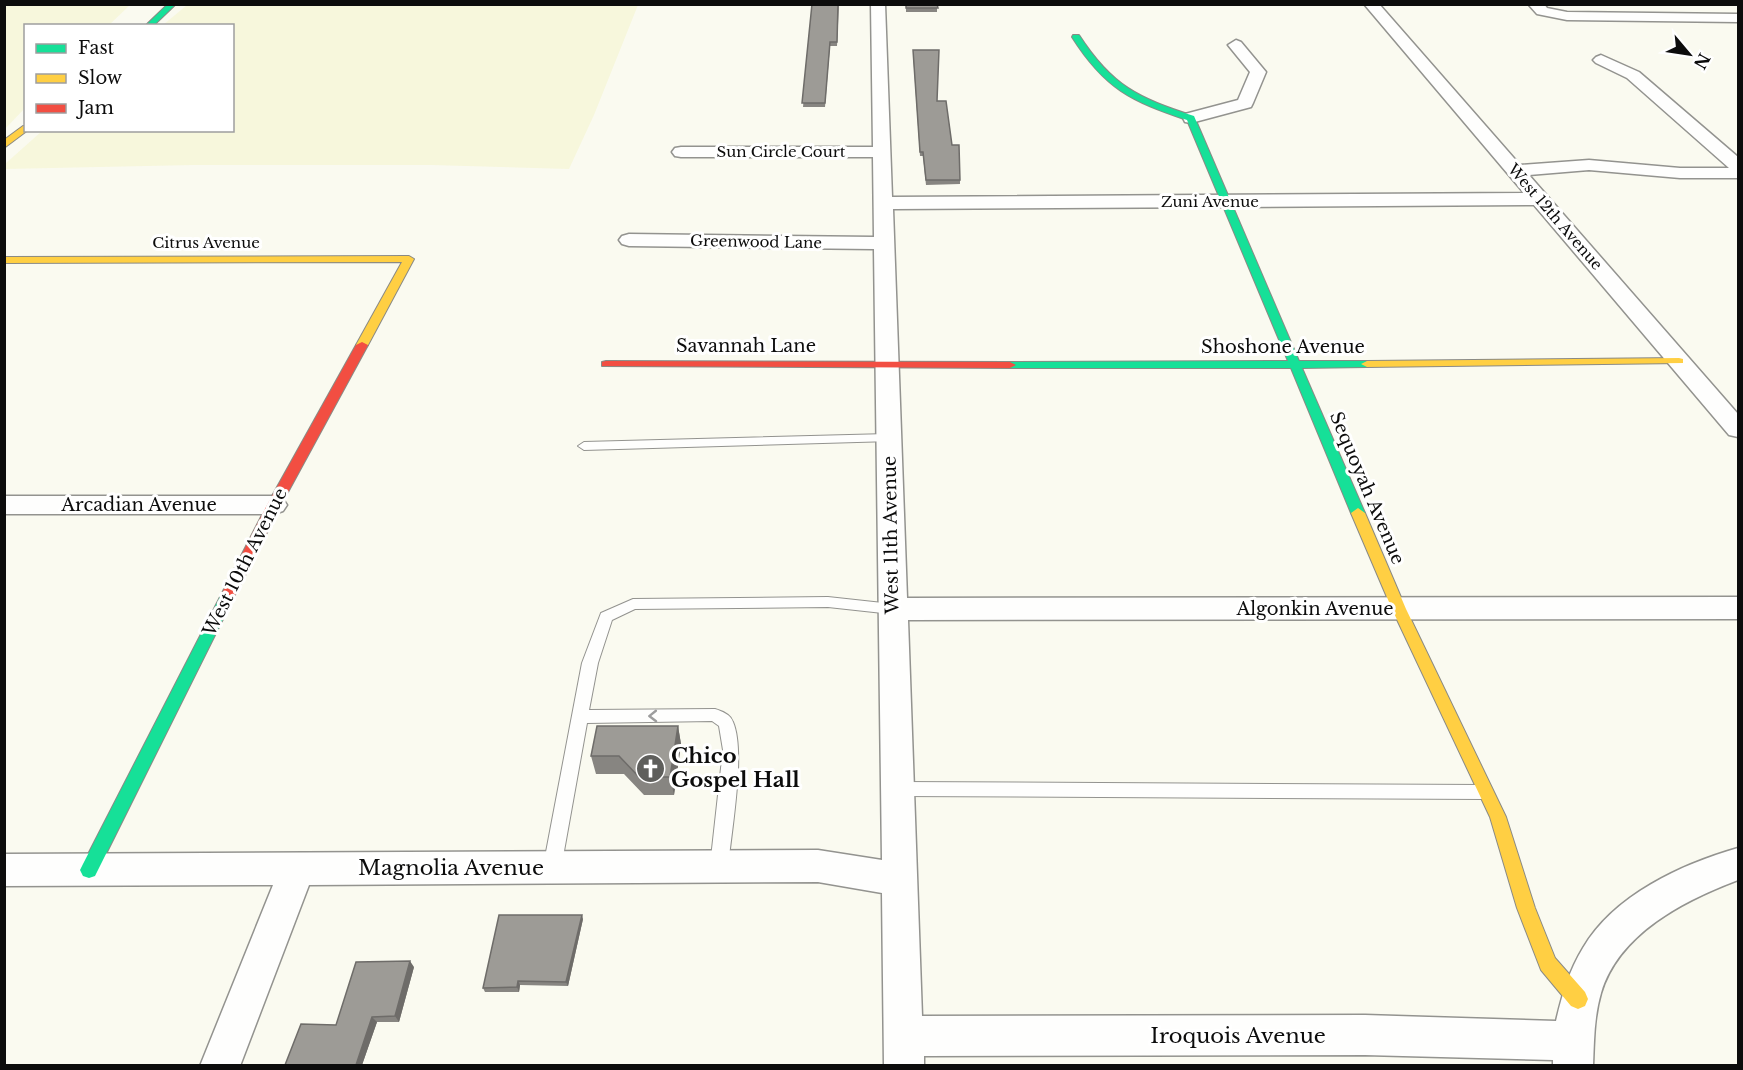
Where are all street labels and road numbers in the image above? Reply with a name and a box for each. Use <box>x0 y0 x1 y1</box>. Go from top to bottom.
street label: Sun Circle Court <box>716 142 846 161</box>
street label: West 12th Avenue <box>1503 159 1607 274</box>
street label: Zuni Avenue <box>1161 192 1259 211</box>
street label: Greenwood Lane <box>690 231 822 252</box>
street label: Citrus Avenue <box>152 233 260 252</box>
street label: Savannah Lane <box>676 335 816 357</box>
street label: Shoshone Avenue <box>1201 336 1365 358</box>
street label: Sequoyah Avenue <box>1325 408 1409 568</box>
street label: West 11th Avenue <box>879 456 903 615</box>
street label: West 10th Avenue <box>198 484 292 641</box>
street label: Arcadian Avenue <box>60 494 217 516</box>
street label: Algonkin Avenue <box>1235 598 1394 620</box>
street label: Magnolia Avenue <box>358 855 544 881</box>
street label: Iroquois Avenue <box>1150 1023 1326 1049</box>

